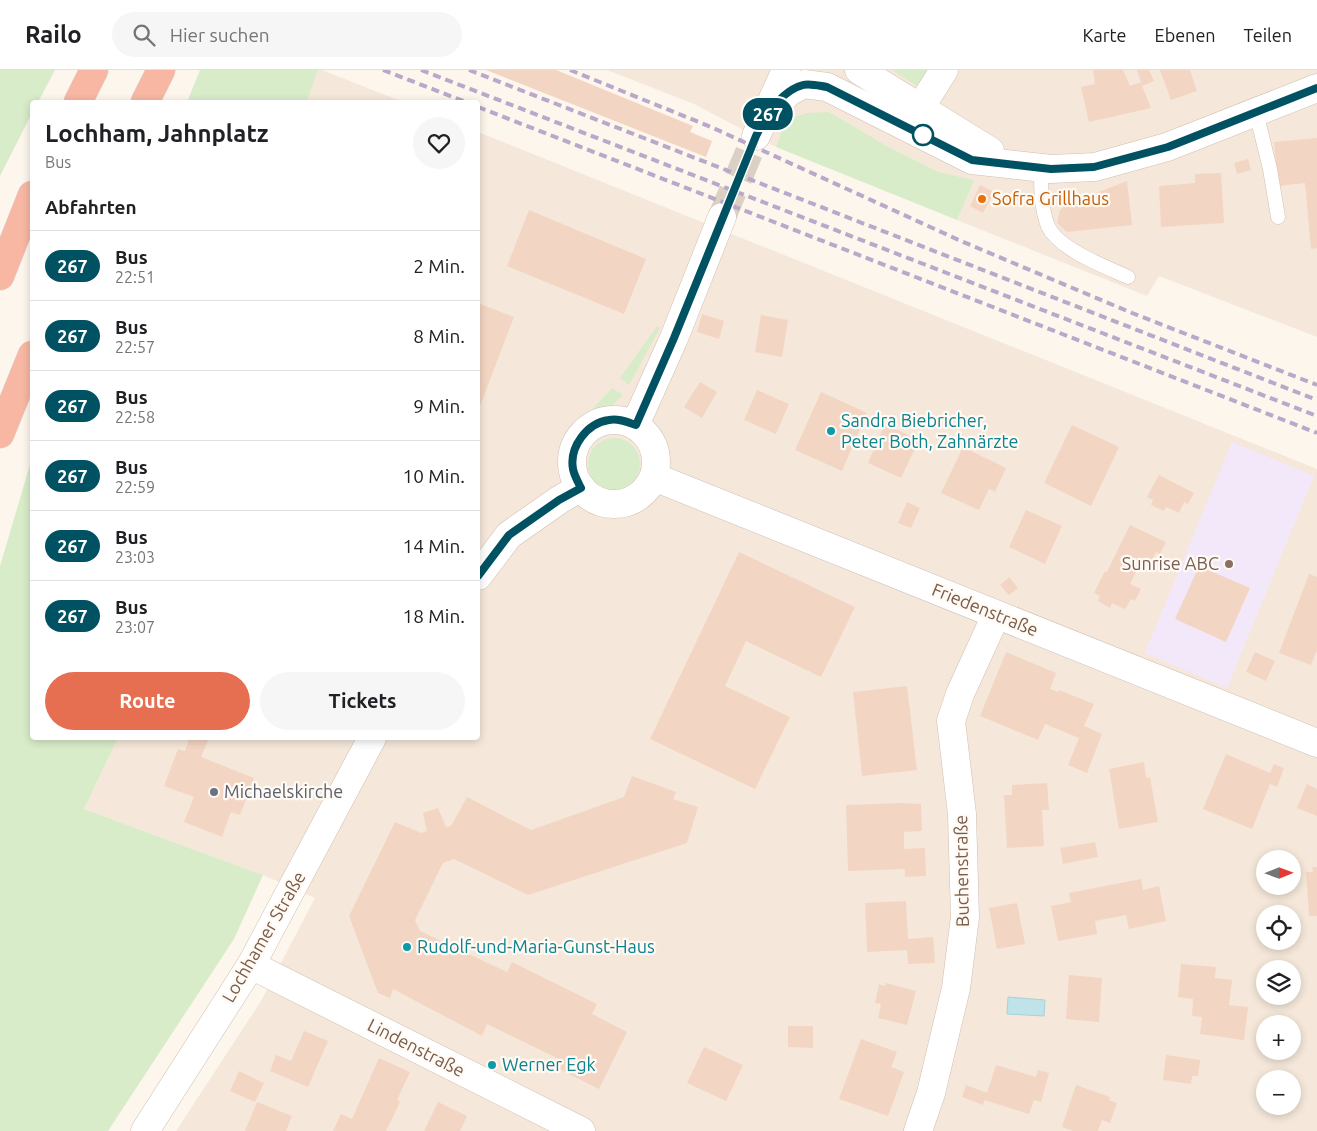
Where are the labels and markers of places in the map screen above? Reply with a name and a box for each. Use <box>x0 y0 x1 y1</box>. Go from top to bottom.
unlabelled marker <box>912 124 934 146</box>
place label: Sofra Grillhaus <box>992 188 1109 208</box>
marker: Sofra Grillhaus <box>976 193 988 205</box>
place label: Sandra Biebricher, Peter Both, Zahnärzte <box>841 410 1018 451</box>
marker: Sandra Biebricher, Peter Both, Zahnärzte <box>825 425 837 437</box>
place label: Sunrise ABC <box>1122 553 1219 573</box>
marker: Sunrise ABC <box>1223 558 1235 570</box>
place label: Michaelskirche <box>224 781 343 801</box>
marker: Michaelskirche <box>208 786 220 798</box>
place label: Rudolf-und-Maria-Gunst-Haus <box>417 936 655 956</box>
marker: Rudolf-und-Maria-Gunst-Haus <box>401 941 413 953</box>
place label: Werner Egk <box>502 1054 596 1074</box>
marker: Werner Egk <box>486 1059 498 1071</box>

